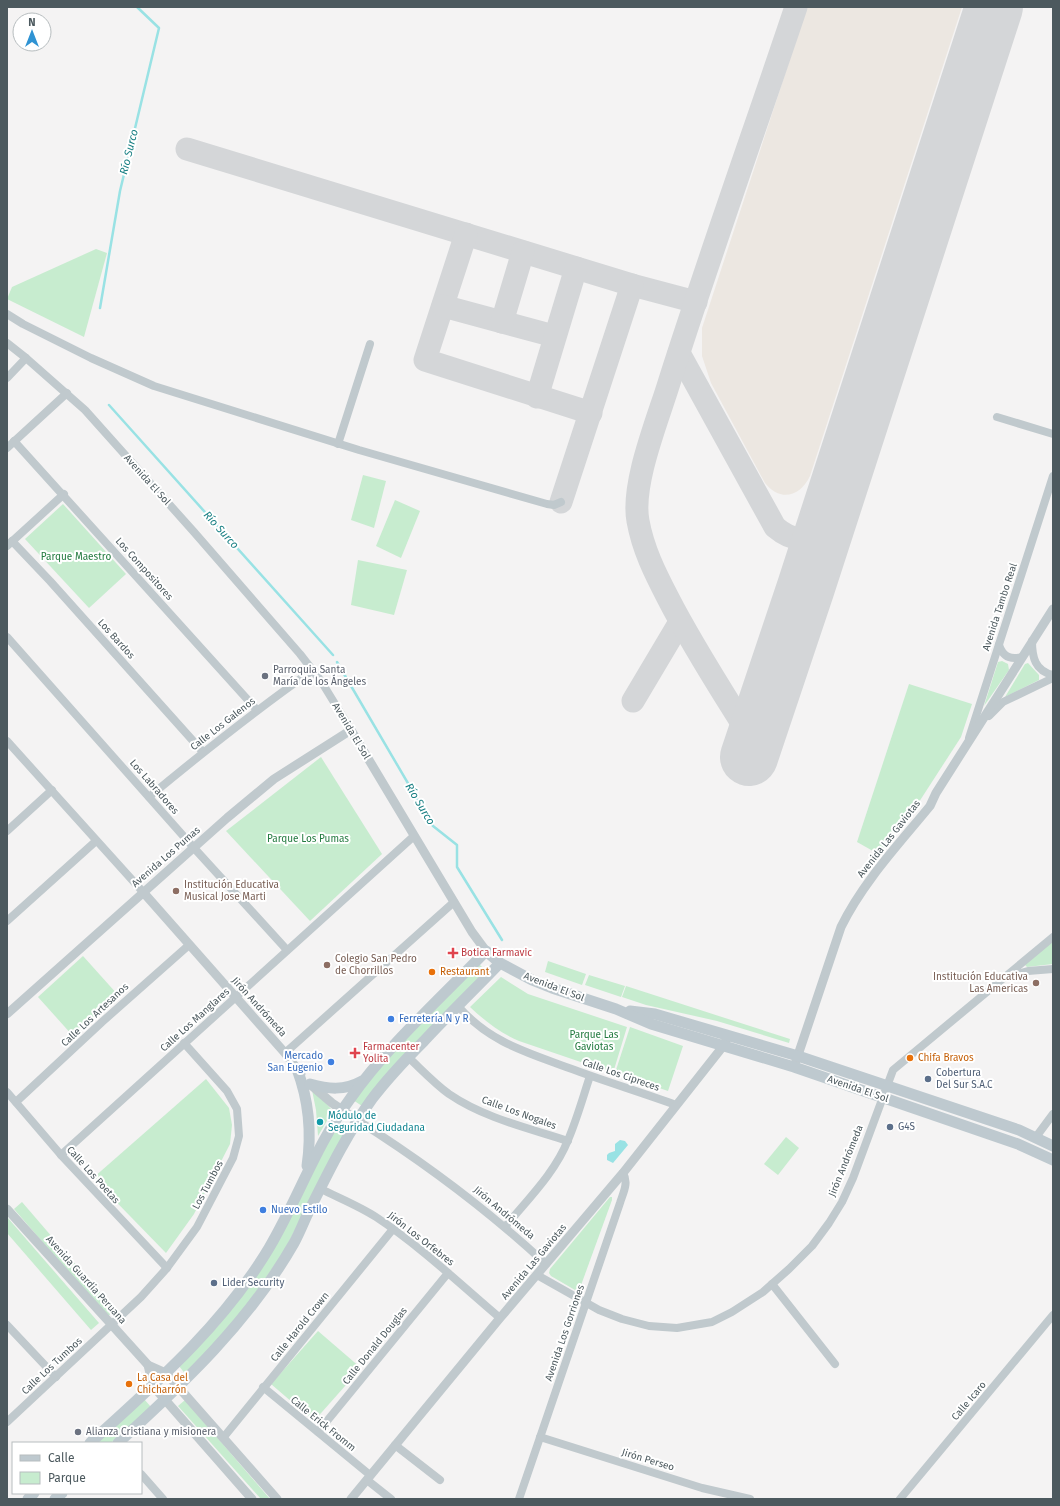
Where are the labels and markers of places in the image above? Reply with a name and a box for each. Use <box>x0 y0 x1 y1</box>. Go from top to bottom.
place label: Parroquia Santa María de los Ángeles <box>273 664 367 688</box>
marker: Parroquia Santa María de los Ángeles <box>260 671 270 681</box>
place label: Institución Educativa Musical Jose Marti <box>184 879 279 903</box>
marker: Institución Educativa Musical Jose Marti <box>171 886 181 896</box>
place label: Botica Farmavic <box>461 947 532 959</box>
marker: Botica Farmavic <box>448 948 458 958</box>
place label: Colegio San Pedro de Chorrillos <box>335 953 417 977</box>
marker: Colegio San Pedro de Chorrillos <box>322 960 332 970</box>
place label: Restaurant <box>440 966 490 978</box>
marker: Restaurant <box>427 967 437 977</box>
place label: Institución Educativa Las Americas <box>933 971 1028 995</box>
marker: Institución Educativa Las Americas <box>1031 978 1041 988</box>
place label: Ferretería N y R <box>399 1012 469 1025</box>
marker: Ferretería N y R <box>386 1014 396 1024</box>
place label: Farmacenter Yolita <box>363 1041 419 1065</box>
marker: Farmacenter Yolita <box>350 1048 360 1058</box>
place label: Mercado San Eugenio <box>268 1050 323 1074</box>
place label: Chifa Bravos <box>918 1052 974 1064</box>
marker: Chifa Bravos <box>905 1053 915 1063</box>
marker: Mercado San Eugenio <box>326 1057 336 1067</box>
place label: Cobertura Del Sur S.A.C <box>936 1067 993 1091</box>
marker: Cobertura Del Sur S.A.C <box>923 1074 933 1084</box>
place label: Módulo de Seguridad Ciudadana <box>328 1110 425 1134</box>
marker: Módulo de Seguridad Ciudadana <box>315 1117 325 1127</box>
place label: G4S <box>898 1121 915 1133</box>
marker: G4S <box>885 1122 895 1132</box>
place label: Nuevo Estilo <box>271 1204 328 1216</box>
marker: Nuevo Estilo <box>258 1205 268 1215</box>
place label: Lider Security <box>222 1277 284 1289</box>
marker: Lider Security <box>209 1278 219 1288</box>
place label: La Casa del Chicharrón <box>137 1372 188 1396</box>
marker: La Casa del Chicharrón <box>124 1379 134 1389</box>
place label: Alianza Cristiana y misionera <box>86 1426 216 1438</box>
marker: Alianza Cristiana y misionera <box>73 1427 83 1437</box>

